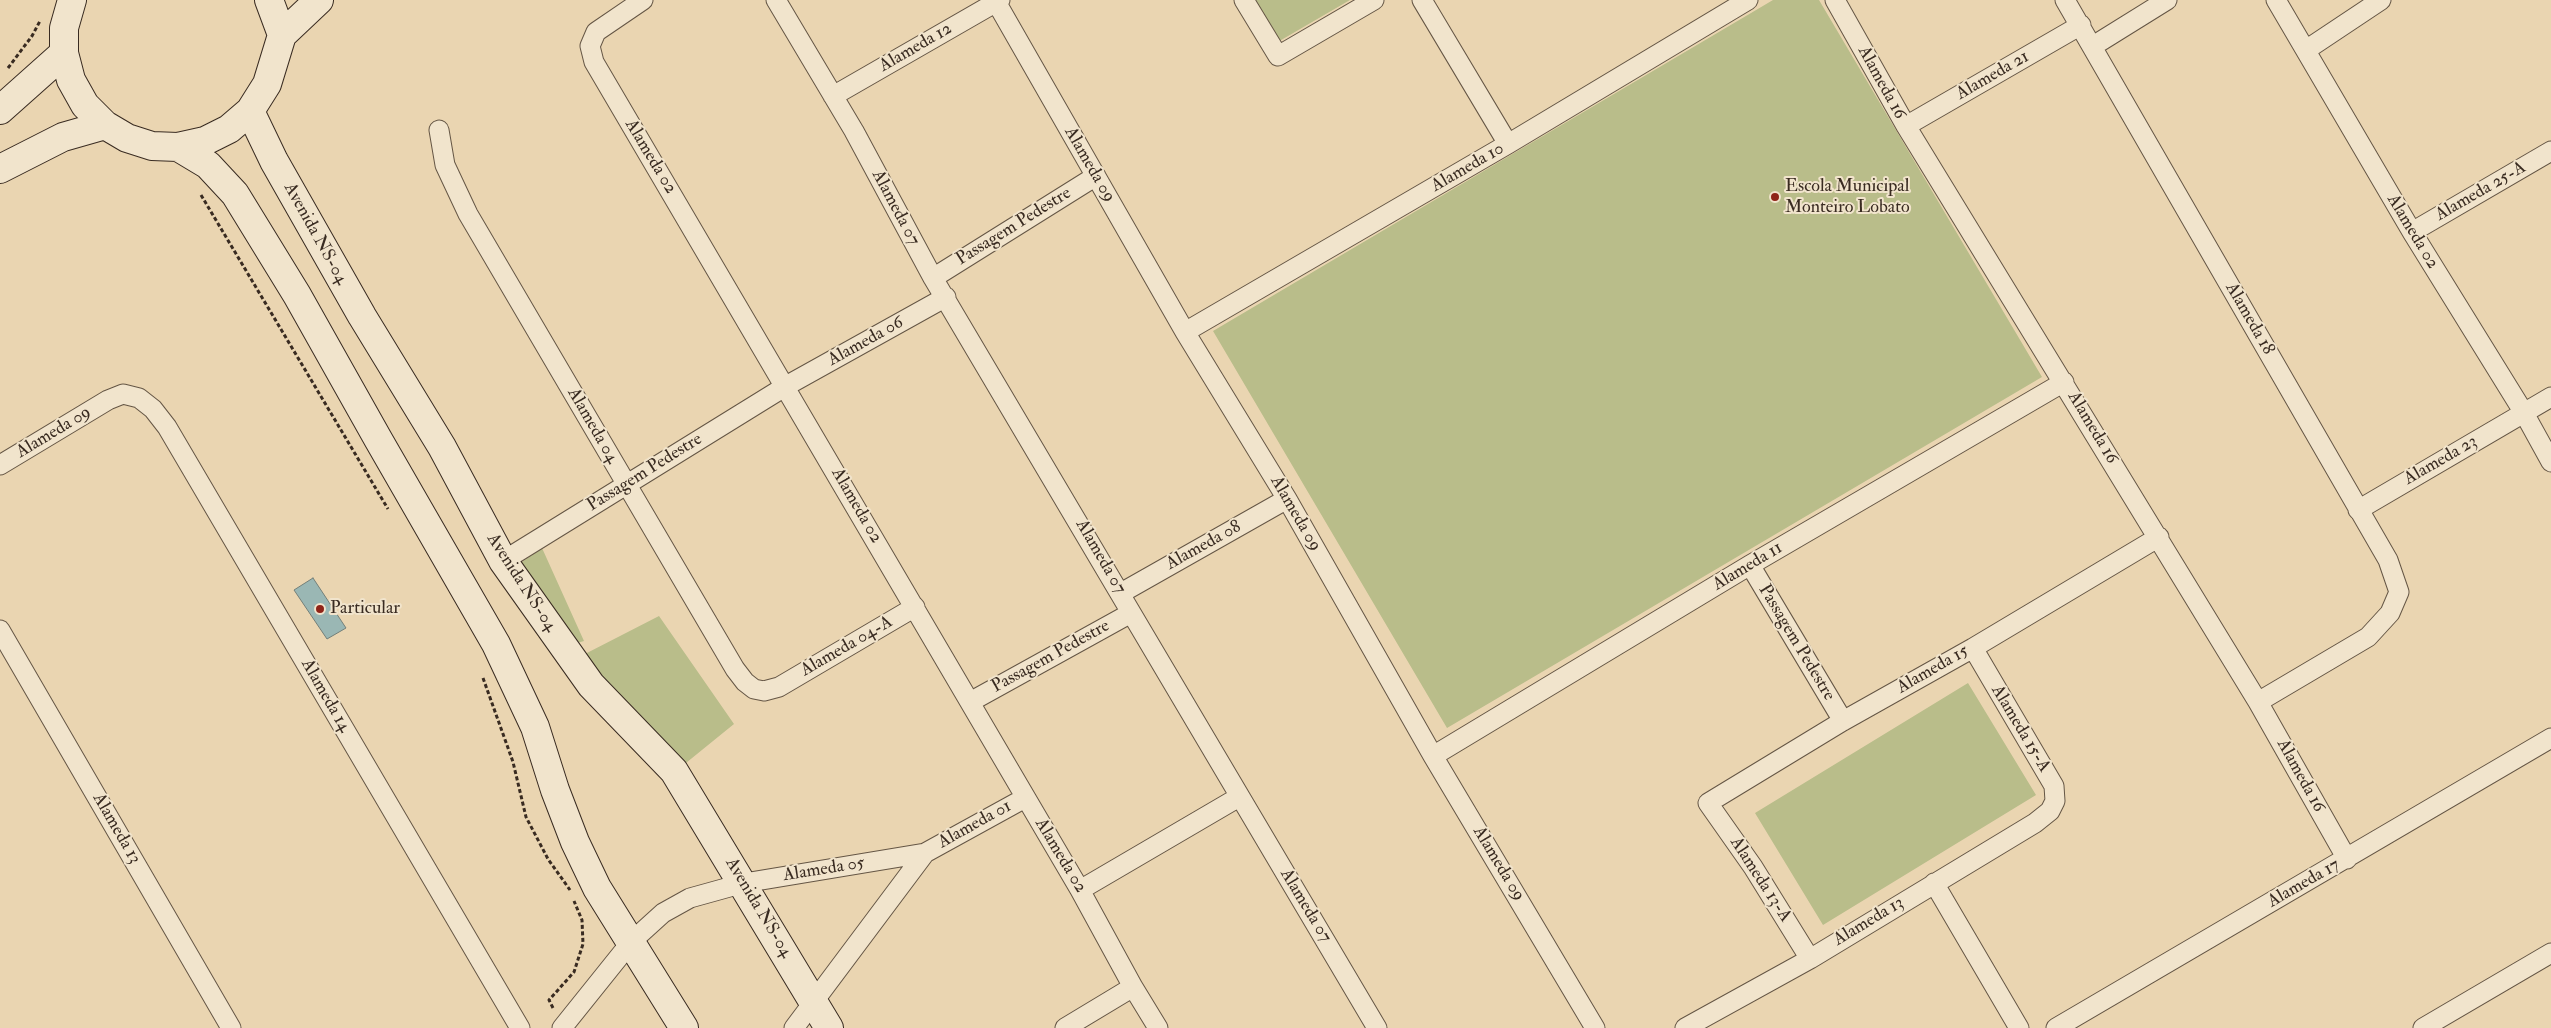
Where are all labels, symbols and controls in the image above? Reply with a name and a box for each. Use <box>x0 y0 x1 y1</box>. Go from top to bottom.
street label: Alameda 12 <box>876 19 956 77</box>
street label: Alameda 16 <box>1852 43 1910 123</box>
street label: Alameda 21 <box>1953 47 2033 105</box>
street label: Alameda 02 <box>619 116 681 198</box>
street label: Alameda 09 <box>1059 123 1119 207</box>
street label: Alameda 10 <box>1428 139 1508 197</box>
street label: Alameda 25-A <box>2432 157 2530 227</box>
street label: Alameda 07 <box>866 167 924 249</box>
place label: Escola Municipal Monteiro Lobato <box>1785 176 1910 218</box>
street label: Avenida NS-04 <box>278 179 352 289</box>
street label: Passagem Pedestre <box>953 183 1075 271</box>
marker: Escola Municipal Monteiro Lobato <box>1769 191 1781 203</box>
street label: Alameda 02 <box>2381 191 2443 273</box>
street label: Alameda 18 <box>2220 279 2278 359</box>
street label: Alameda 06 <box>824 312 908 372</box>
street label: Alameda 04 <box>562 384 622 468</box>
street label: Alameda 16 <box>2062 388 2122 468</box>
street label: Alameda 09 <box>13 402 95 464</box>
street label: Passagem Pedestre <box>584 429 706 517</box>
street label: Alameda 23 <box>2401 431 2481 491</box>
street label: Alameda 02 <box>826 465 886 547</box>
street label: Alameda 09 <box>1265 472 1325 556</box>
street label: Alameda 07 <box>1070 516 1130 598</box>
street label: Alameda 08 <box>1163 517 1245 575</box>
street label: Avenida NS-04 <box>481 530 561 636</box>
street label: Alameda 11 <box>1709 538 1787 596</box>
street label: Passagem Pedestre <box>1753 581 1839 705</box>
place label: Particular <box>330 598 400 620</box>
marker: Particular <box>314 603 326 615</box>
street label: Alameda 04-A <box>797 612 897 682</box>
street label: Passagem Pedestre <box>988 616 1114 698</box>
street label: Alameda 15 <box>1893 641 1973 699</box>
street label: Alameda 14 <box>295 656 355 736</box>
street label: Alameda 15-A <box>1985 681 2055 777</box>
street label: Alameda 16 <box>2271 736 2329 816</box>
street label: Alameda 13 <box>87 790 145 868</box>
street label: Alameda 01 <box>935 796 1015 854</box>
street label: Alameda 02 <box>1029 815 1091 897</box>
street label: Alameda 09 <box>1467 823 1529 905</box>
street label: Alameda 13-A <box>1724 833 1796 927</box>
street label: Alameda 05 <box>782 853 866 887</box>
street label: Avenida NS-04 <box>720 854 796 962</box>
street label: Alameda 17 <box>2264 855 2344 913</box>
street label: Alameda 07 <box>1275 865 1335 947</box>
street label: Alameda 13 <box>1830 893 1908 951</box>

